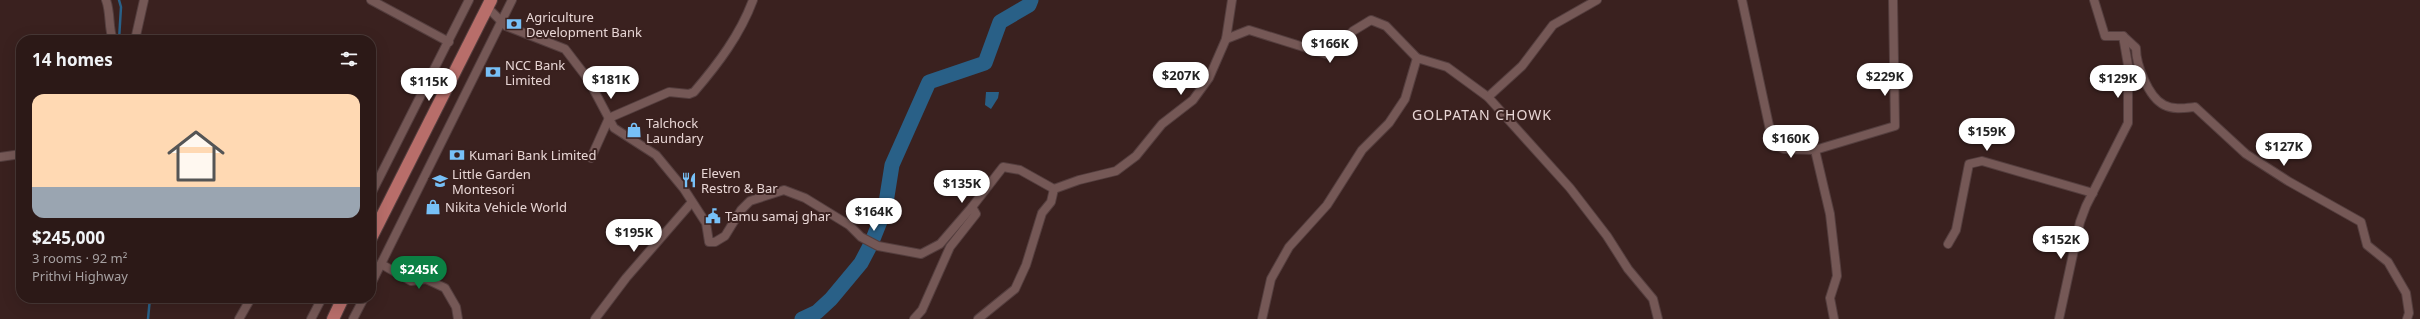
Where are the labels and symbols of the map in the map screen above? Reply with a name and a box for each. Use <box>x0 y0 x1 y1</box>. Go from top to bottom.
place label: Agriculture Development Bank <box>526 8 642 41</box>
bank icon: Agriculture Development Bank <box>505 15 523 33</box>
pin: $166K <box>1302 30 1358 64</box>
place label: NCC Bank Limited <box>505 56 565 89</box>
pin: $207K <box>1153 62 1209 96</box>
bank icon: NCC Bank Limited <box>484 63 502 81</box>
pin: $229K <box>1857 63 1913 97</box>
pin: $129K <box>2090 65 2146 99</box>
pin: $181K <box>583 66 639 100</box>
pin: $115K <box>401 68 457 102</box>
district label: GOLPATAN CHOWK <box>1412 105 1552 124</box>
place label: Talchock Laundary <box>646 114 704 147</box>
pin: $159K <box>1959 118 2015 152</box>
shop icon: Talchock Laundary <box>625 121 643 139</box>
pin: $160K <box>1763 125 1819 159</box>
pin: $127K <box>2256 133 2312 167</box>
bank icon: Kumari Bank Limited <box>448 146 466 164</box>
place label: Kumari Bank Limited <box>469 146 596 164</box>
place label: Eleven Restro & Bar <box>701 164 778 197</box>
place label: Little Garden Montesori <box>452 165 531 198</box>
pin: $135K <box>934 170 990 204</box>
restaurant icon: Eleven Restro & Bar <box>680 171 698 189</box>
school or university icon: Little Garden Montesori <box>431 172 449 190</box>
shop icon: Nikita Vehicle World <box>424 198 442 216</box>
place label: Nikita Vehicle World <box>445 198 567 216</box>
pin: $164K <box>846 198 902 232</box>
public building icon: Tamu samaj ghar <box>704 207 722 225</box>
place label: Tamu samaj ghar <box>725 207 831 225</box>
pin: $195K <box>606 219 662 253</box>
pin: $152K <box>2033 226 2089 260</box>
pin: $245K <box>391 256 447 290</box>

